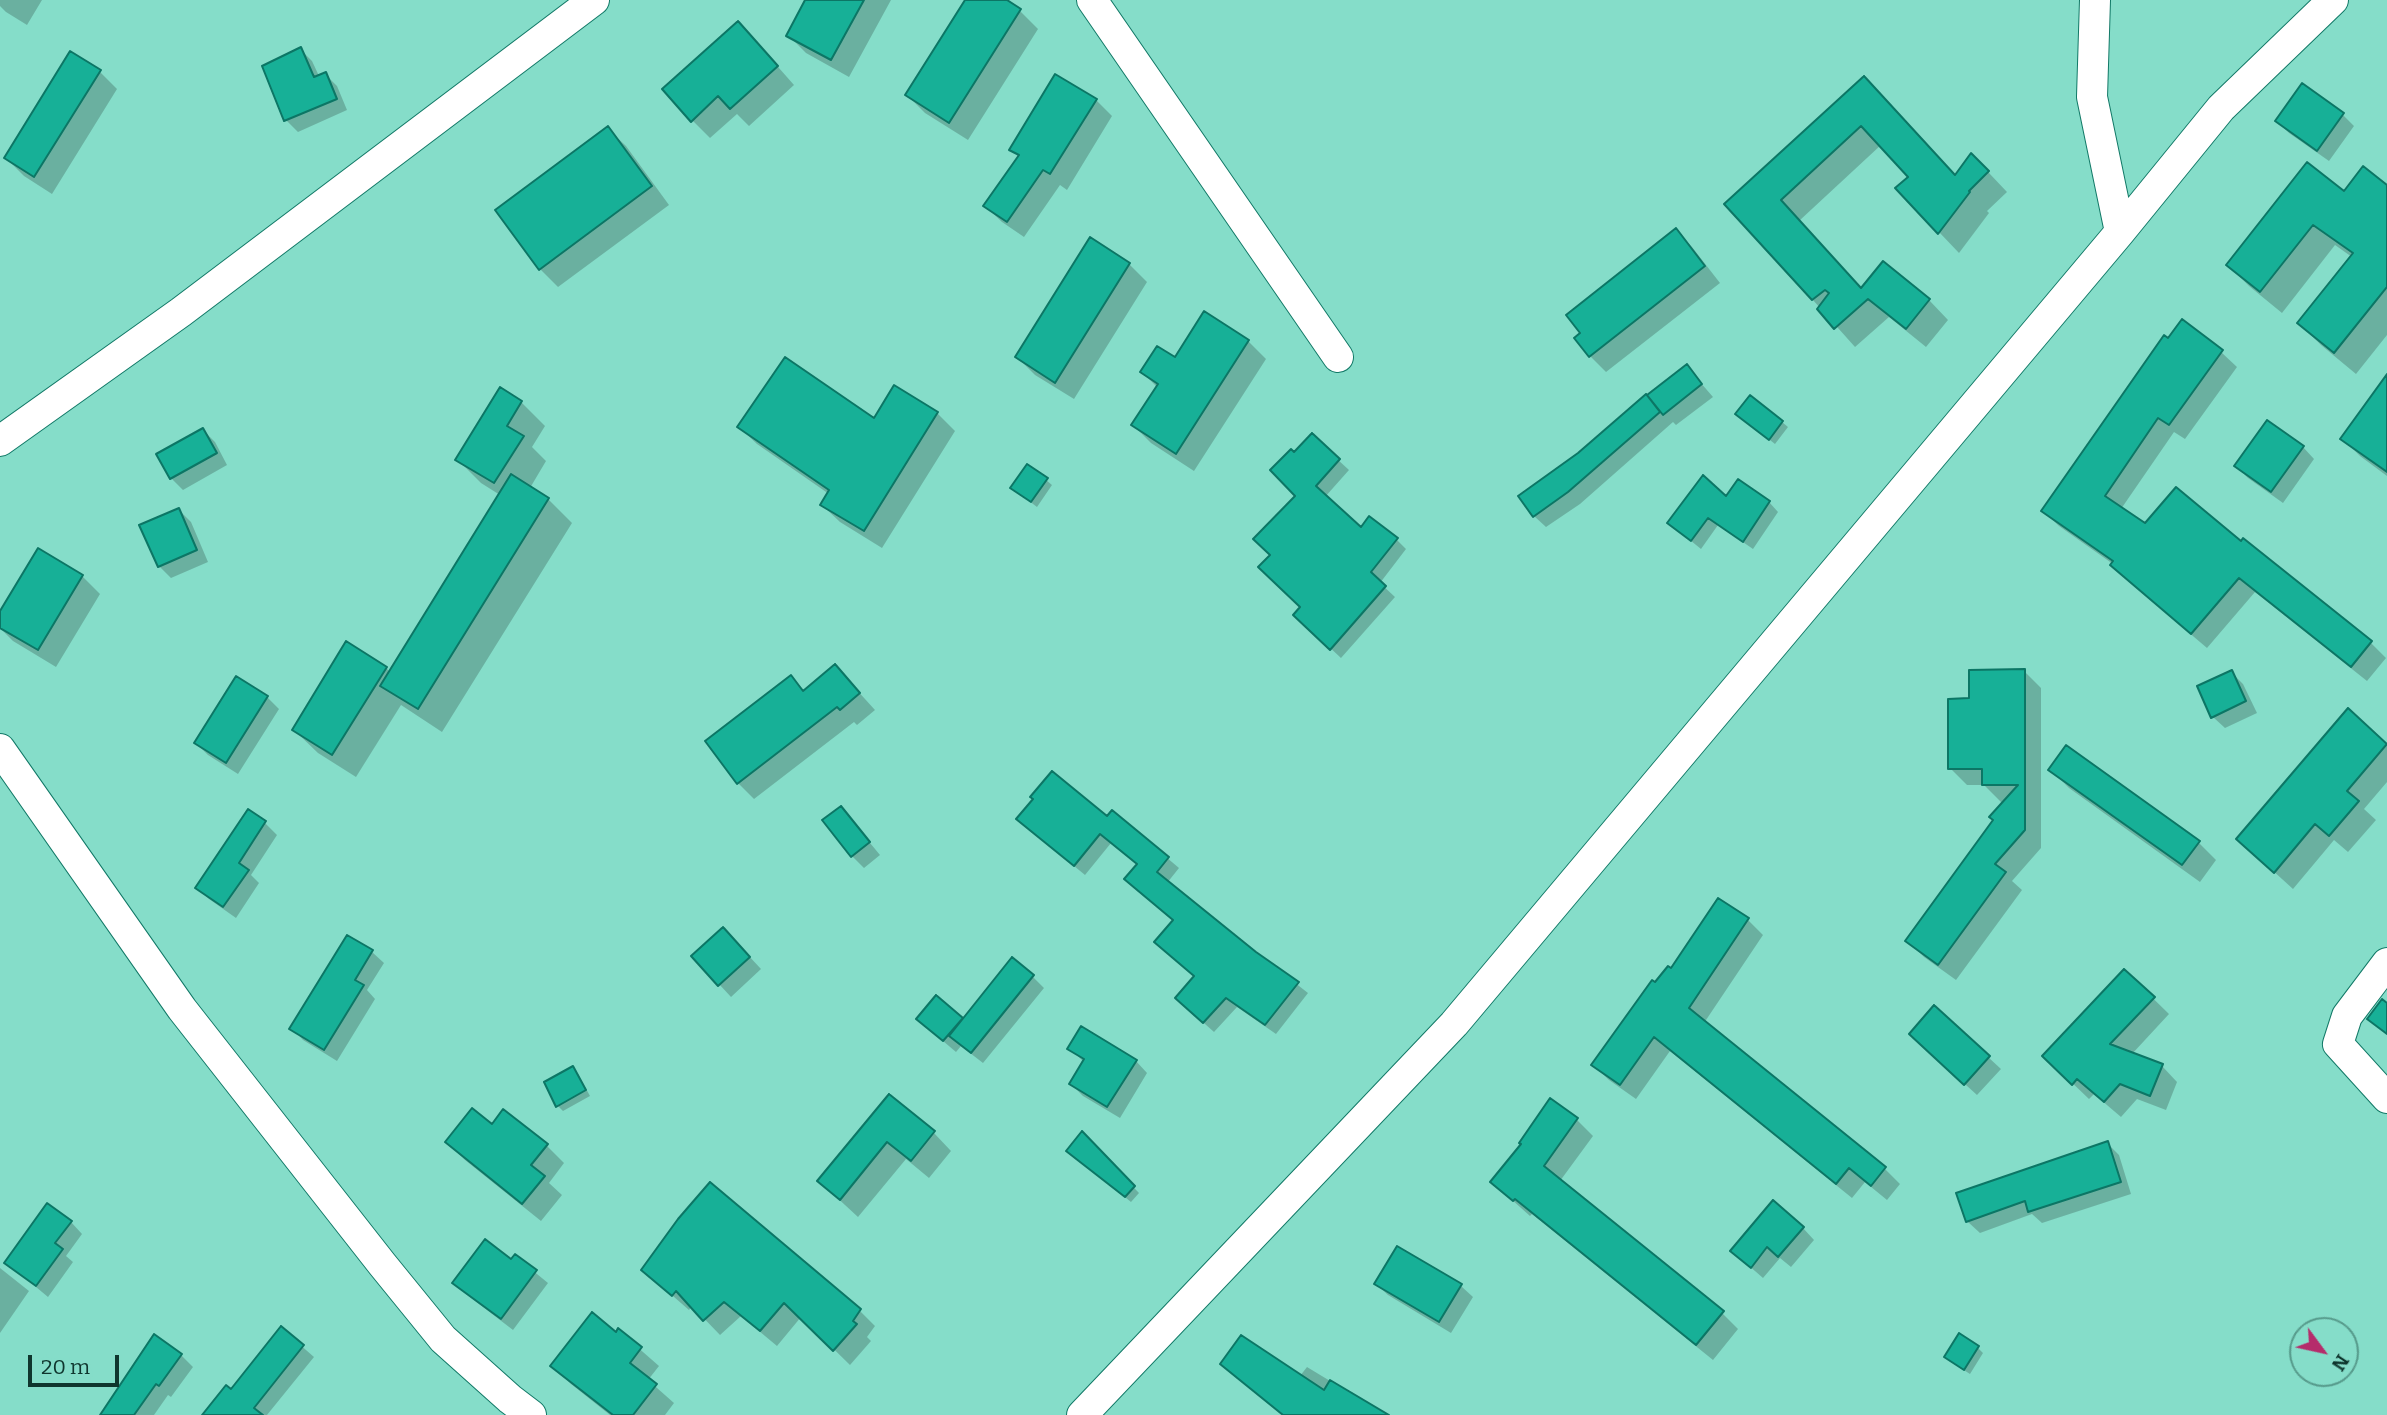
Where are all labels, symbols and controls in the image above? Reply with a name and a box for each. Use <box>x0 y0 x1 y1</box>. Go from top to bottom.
north arrow <box>2289 1317 2359 1387</box>
scale bar <box>32 1342 122 1386</box>
text: N <box>2327 1350 2354 1375</box>
text: 20 m <box>41 1354 90 1380</box>

